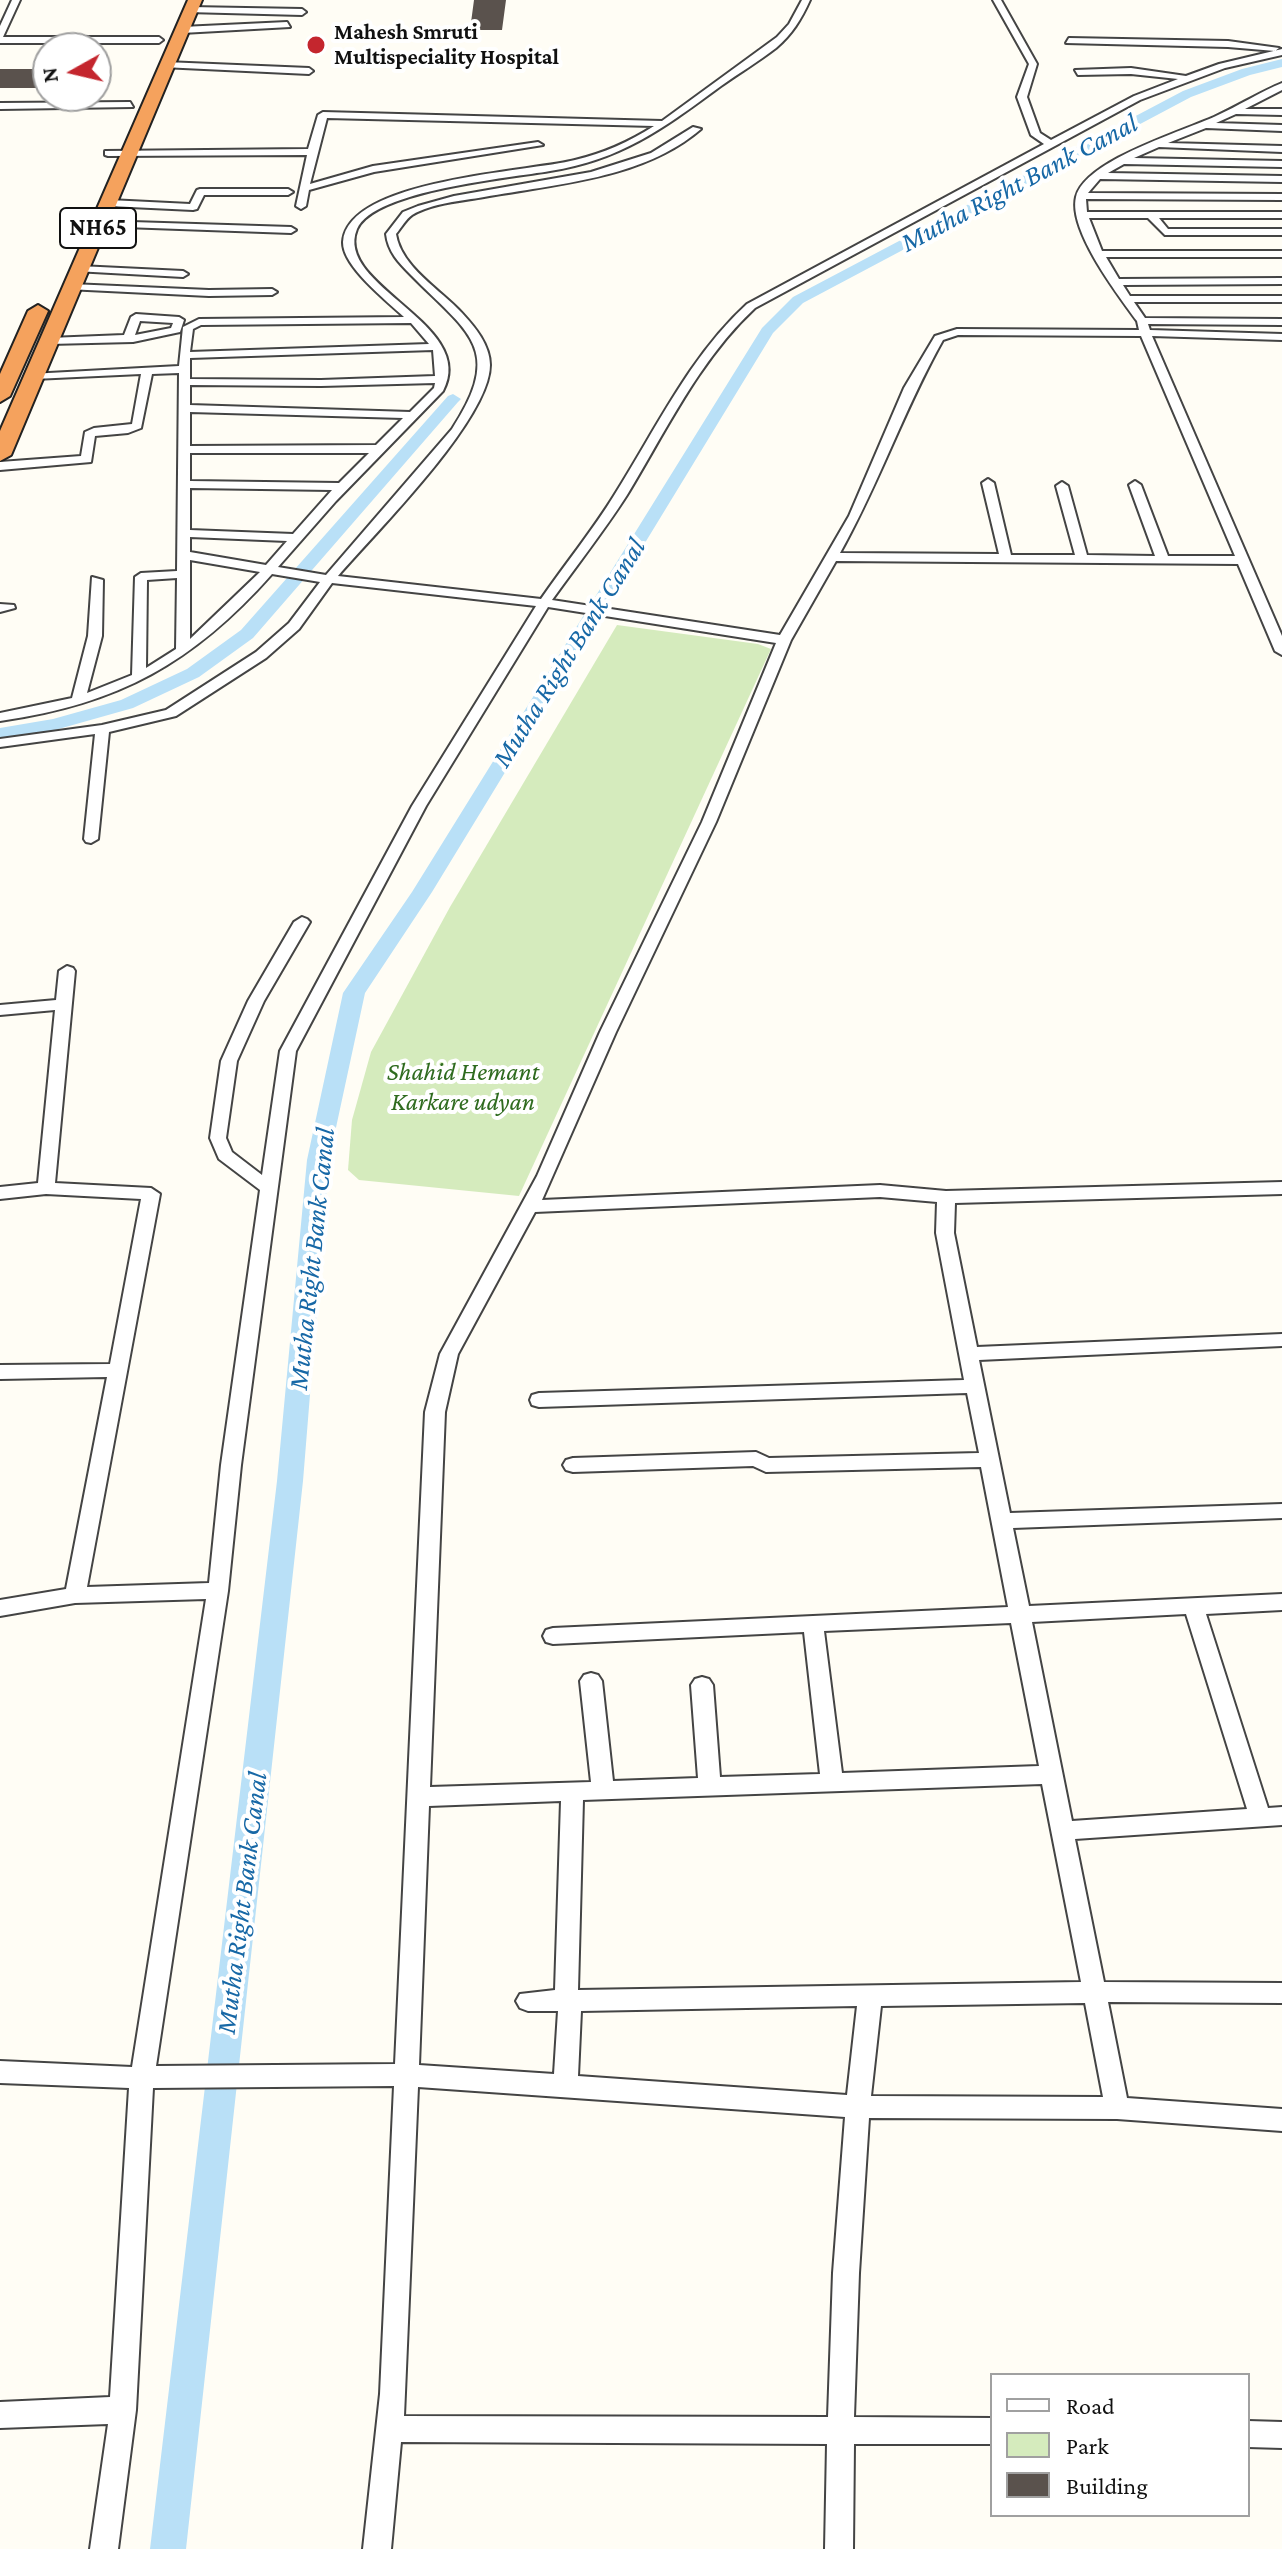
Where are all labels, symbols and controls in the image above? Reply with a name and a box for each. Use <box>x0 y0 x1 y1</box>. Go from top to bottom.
place label: Mahesh Smruti Multispeciality Hospital <box>334 19 559 70</box>
north arrow <box>32 32 112 112</box>
marker: Mahesh Smruti Multispeciality Hospital <box>305 34 327 56</box>
text: N <box>36 66 63 84</box>
water label: Mutha Right Bank Canal <box>895 106 1143 260</box>
road number: NH65 <box>60 208 136 248</box>
water label: Mutha Right Bank Canal <box>485 532 653 774</box>
park label: Shahid Hemant Karkare udyan <box>387 1056 539 1118</box>
water label: Mutha Right Bank Canal <box>282 1126 342 1392</box>
water label: Mutha Right Bank Canal <box>209 1770 275 2036</box>
legend <box>990 2373 1250 2517</box>
text: Road <box>1066 2392 1115 2419</box>
text: Park <box>1066 2432 1109 2459</box>
text: Building <box>1066 2472 1148 2499</box>

